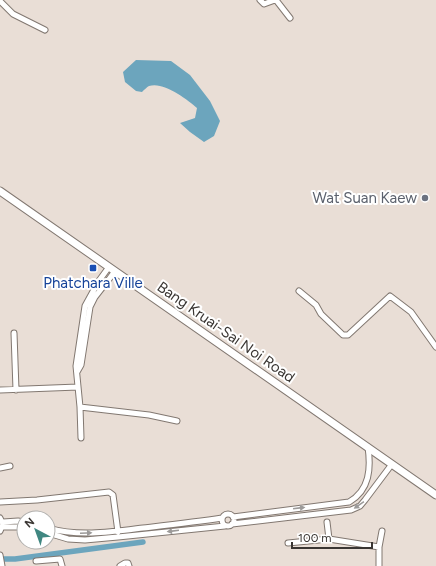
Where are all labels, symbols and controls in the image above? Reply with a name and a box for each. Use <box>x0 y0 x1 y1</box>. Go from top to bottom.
place label: Wat Suan Kaew <box>312 189 417 207</box>
marker: Wat Suan Kaew <box>420 193 430 203</box>
marker: Phatchara Ville <box>88 263 98 273</box>
place label: Phatchara Ville <box>43 274 143 292</box>
street label: Bang Kruai-Sai Noi Road <box>154 278 298 386</box>
one-way arrow <box>353 501 364 509</box>
one-way arrow <box>293 505 305 511</box>
north arrow <box>16 510 56 550</box>
text: N <box>22 515 37 531</box>
scale bar <box>292 524 372 550</box>
one-way arrow <box>167 528 179 534</box>
one-way arrow <box>80 529 92 536</box>
text: 100 m <box>298 531 332 545</box>

